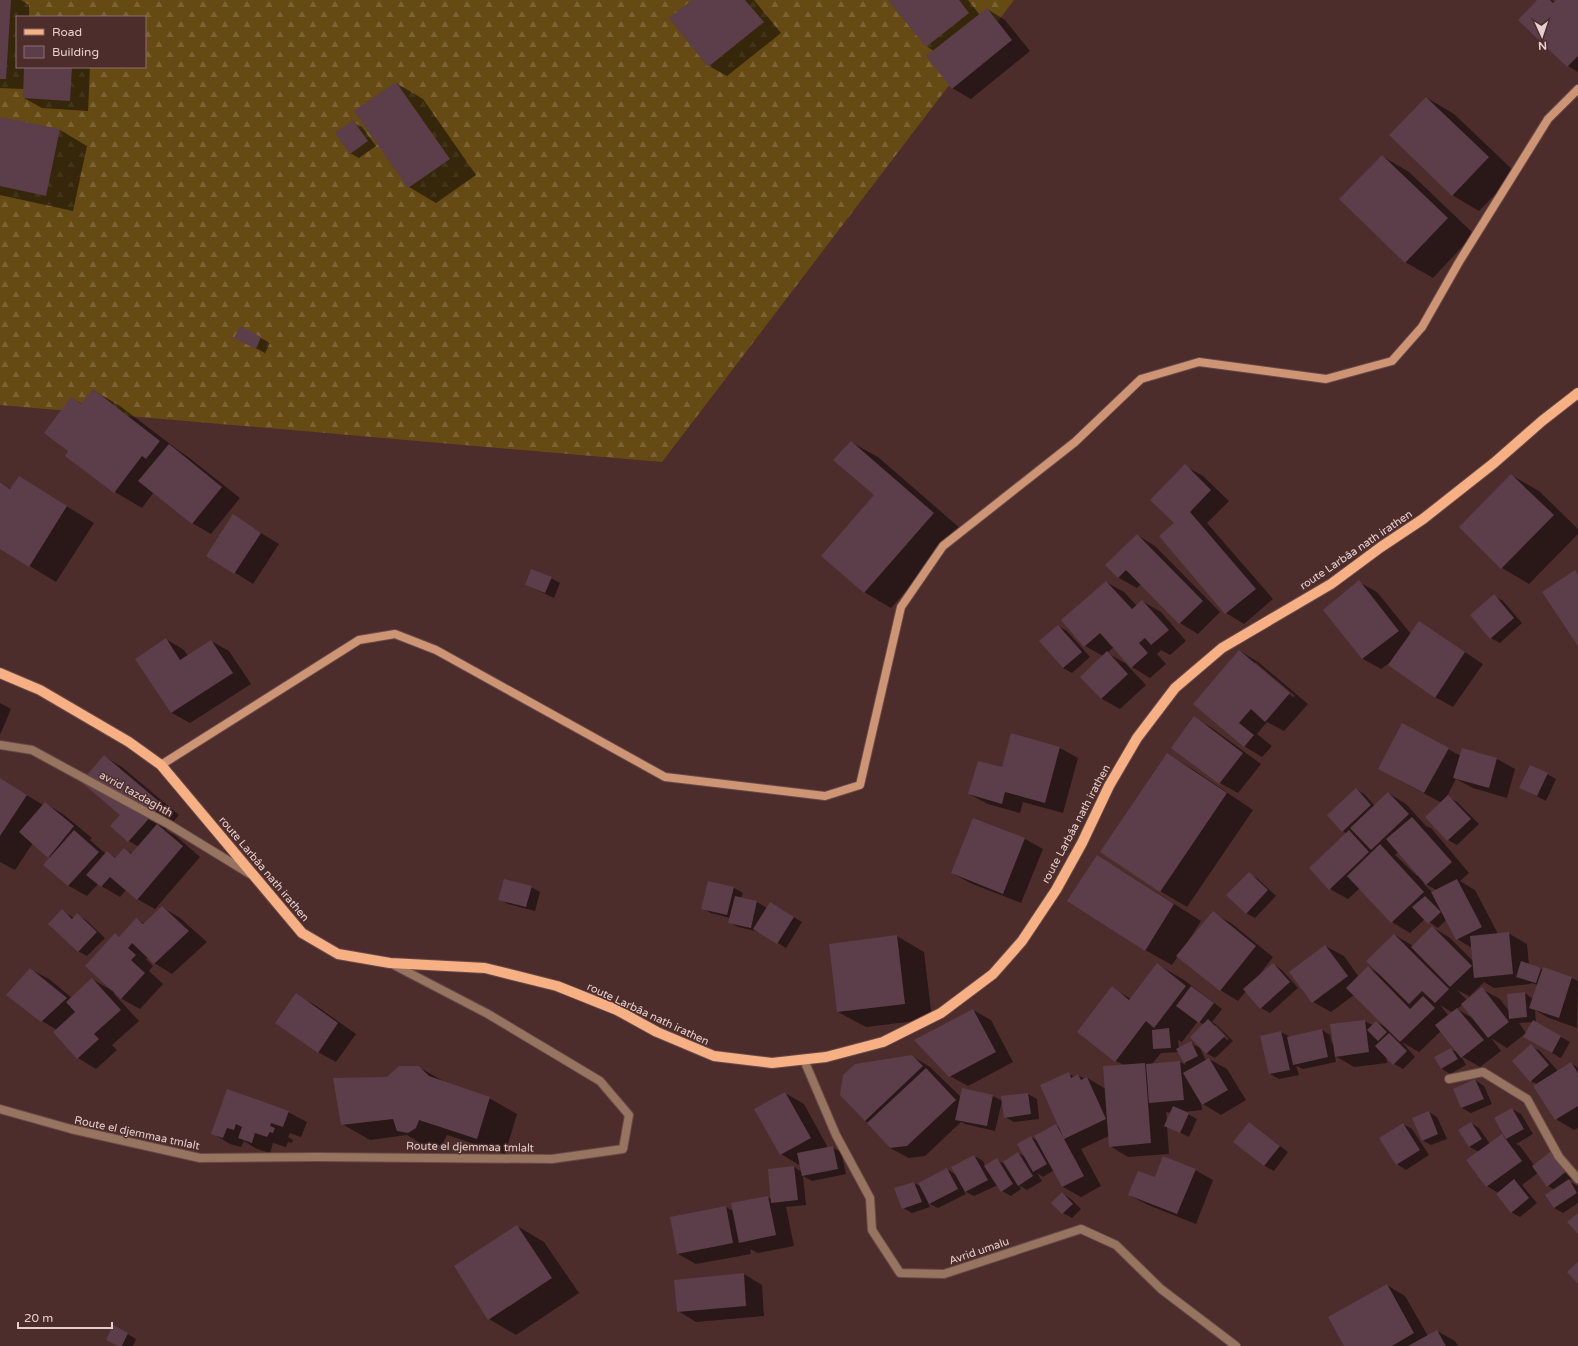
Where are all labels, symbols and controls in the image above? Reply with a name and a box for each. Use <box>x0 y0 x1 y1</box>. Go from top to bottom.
legend <box>16 16 146 68</box>
north arrow <box>1522 16 1562 56</box>
text: Road <box>52 25 82 39</box>
text: N <box>1538 39 1547 52</box>
text: Building <box>52 45 99 59</box>
street label: route Larbâa nath irathen <box>1297 507 1415 593</box>
street label: route Larbâa nath irathen <box>1039 762 1113 886</box>
street label: avrid tazdaghth <box>97 768 175 820</box>
street label: route Larbâa nath irathen <box>216 814 312 924</box>
street label: route Larbâa nath irathen <box>585 980 711 1048</box>
street label: Route el djemmaa tmlalt <box>73 1113 201 1153</box>
street label: Route el djemmaa tmlalt <box>406 1139 534 1155</box>
street label: Avrid umalu <box>947 1235 1011 1267</box>
scale bar <box>18 1304 112 1330</box>
text: 20 m <box>24 1311 53 1325</box>

